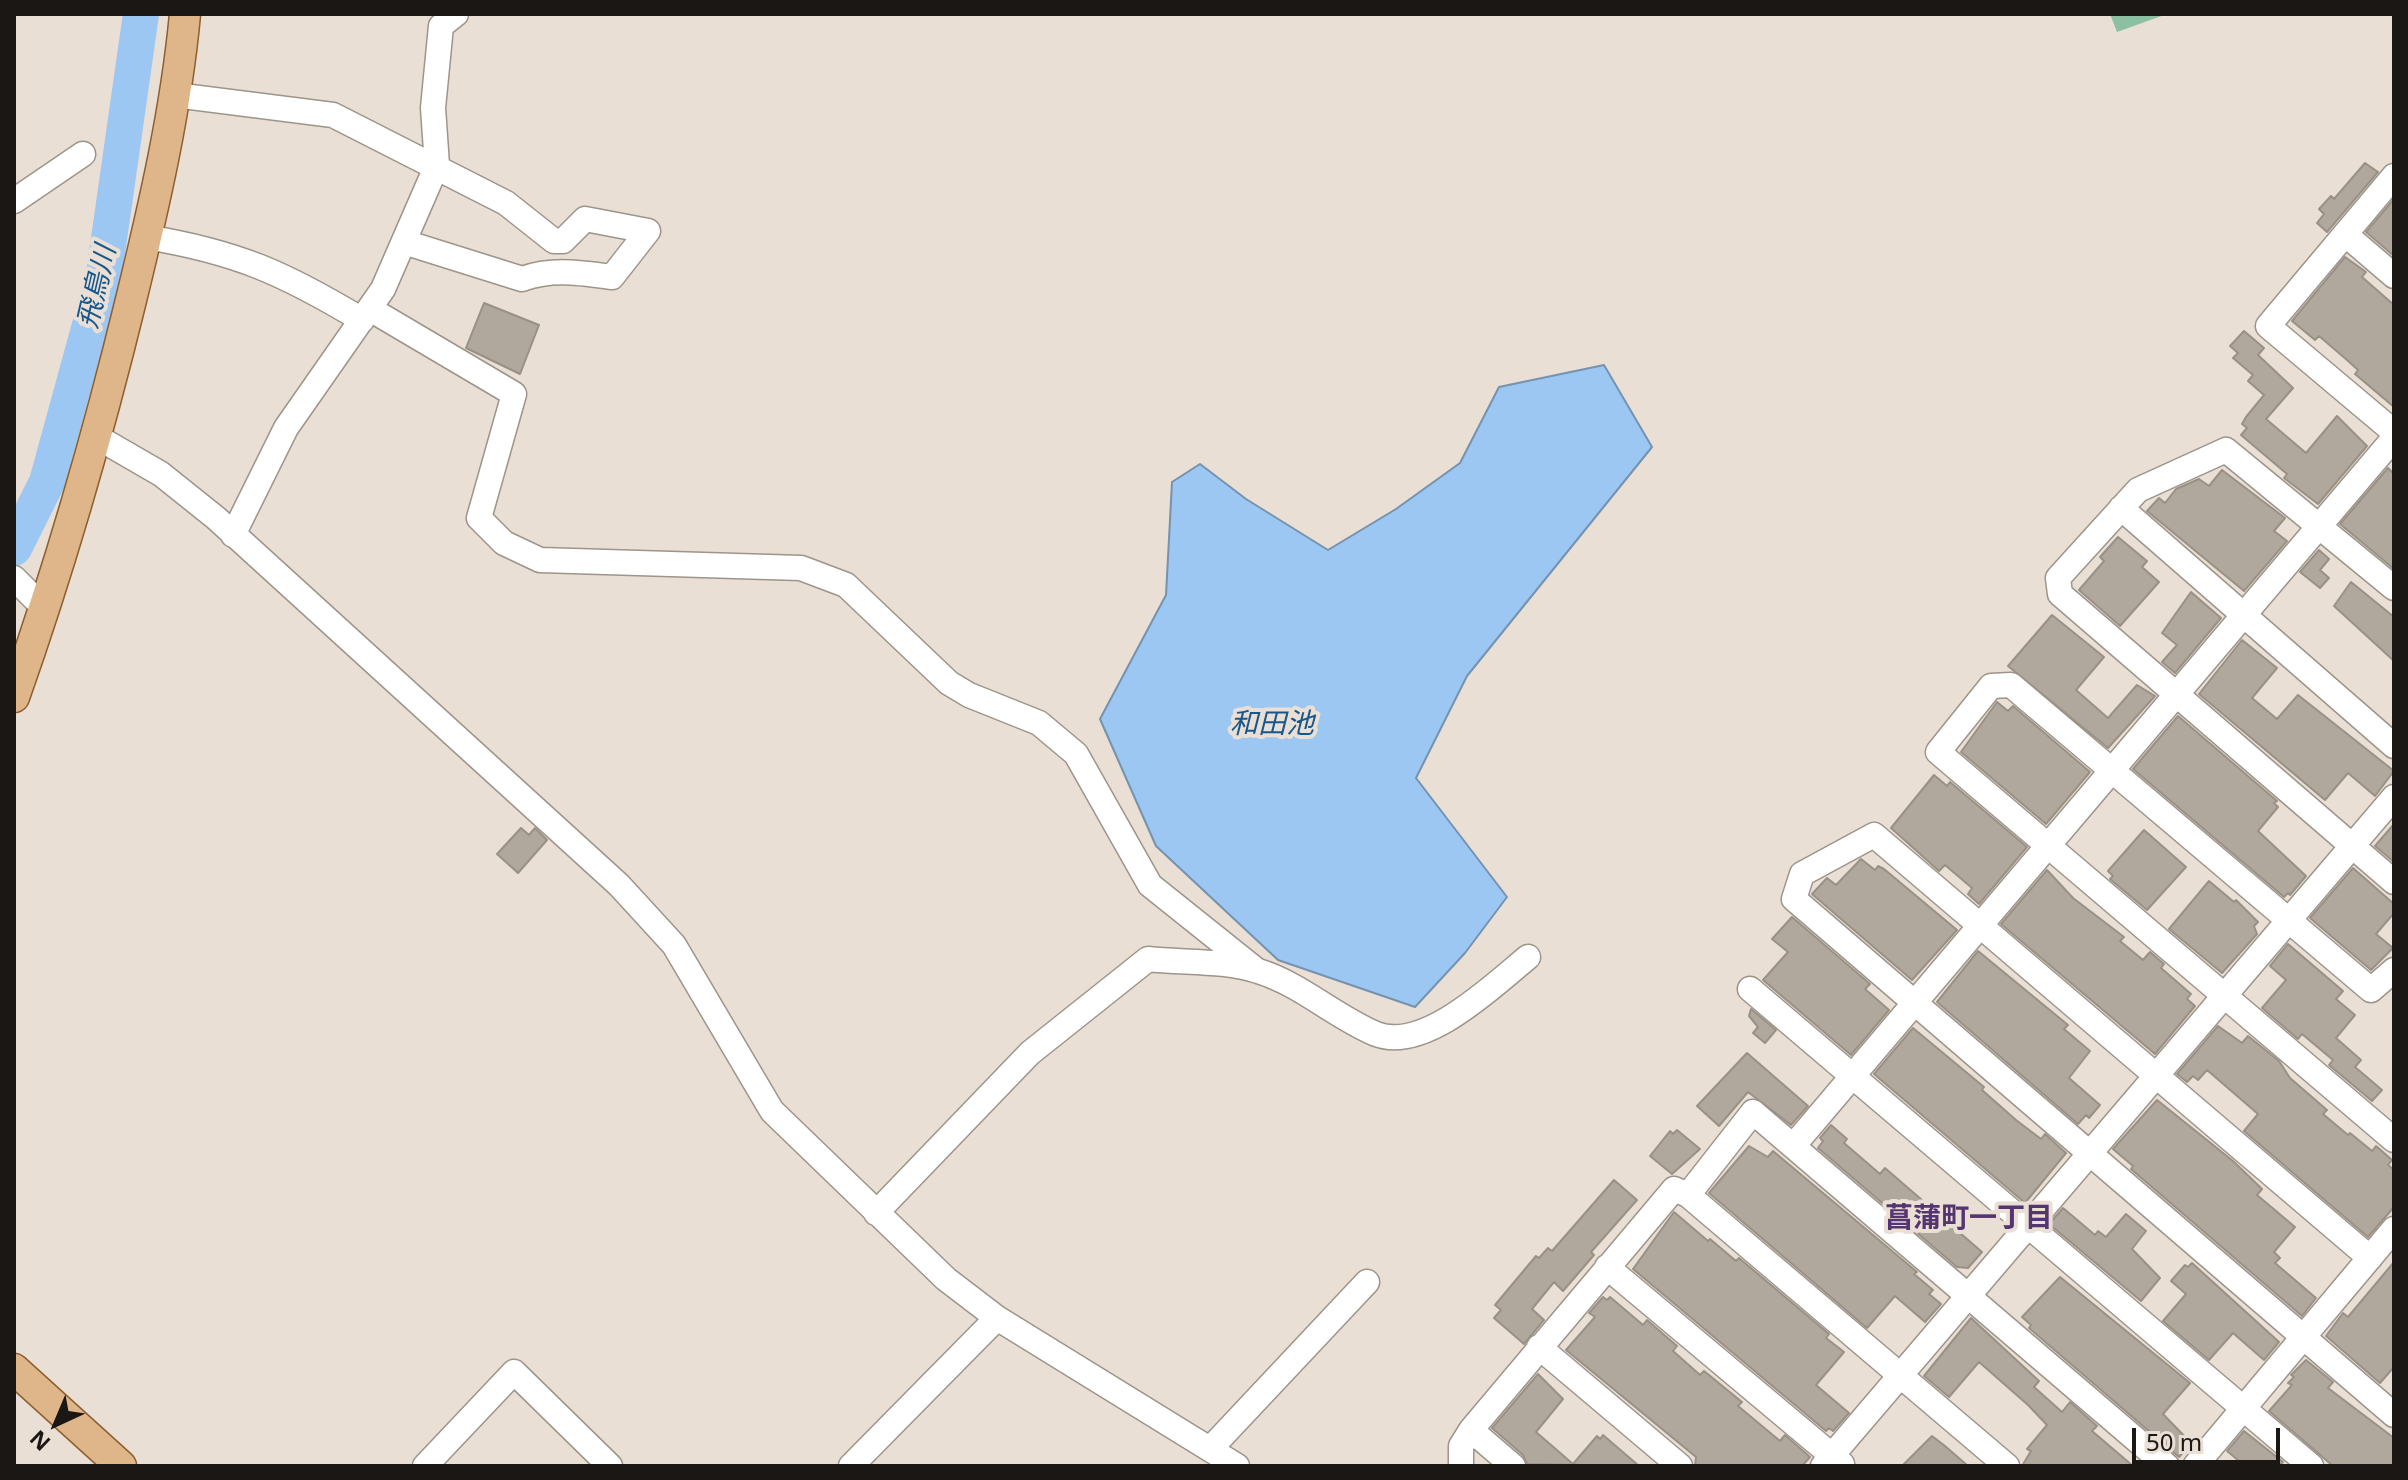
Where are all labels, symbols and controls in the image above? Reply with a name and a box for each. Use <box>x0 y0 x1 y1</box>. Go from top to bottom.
water label: 飛鳥川 <box>72 242 124 332</box>
water label: 和田池 <box>1230 708 1314 742</box>
district label: 菖蒲町一丁目 <box>1885 1202 2053 1236</box>
north arrow <box>16 1384 96 1464</box>
scale bar <box>2136 1412 2284 1462</box>
text: N <box>22 1424 56 1458</box>
text: 50 m <box>2146 1425 2202 1458</box>

